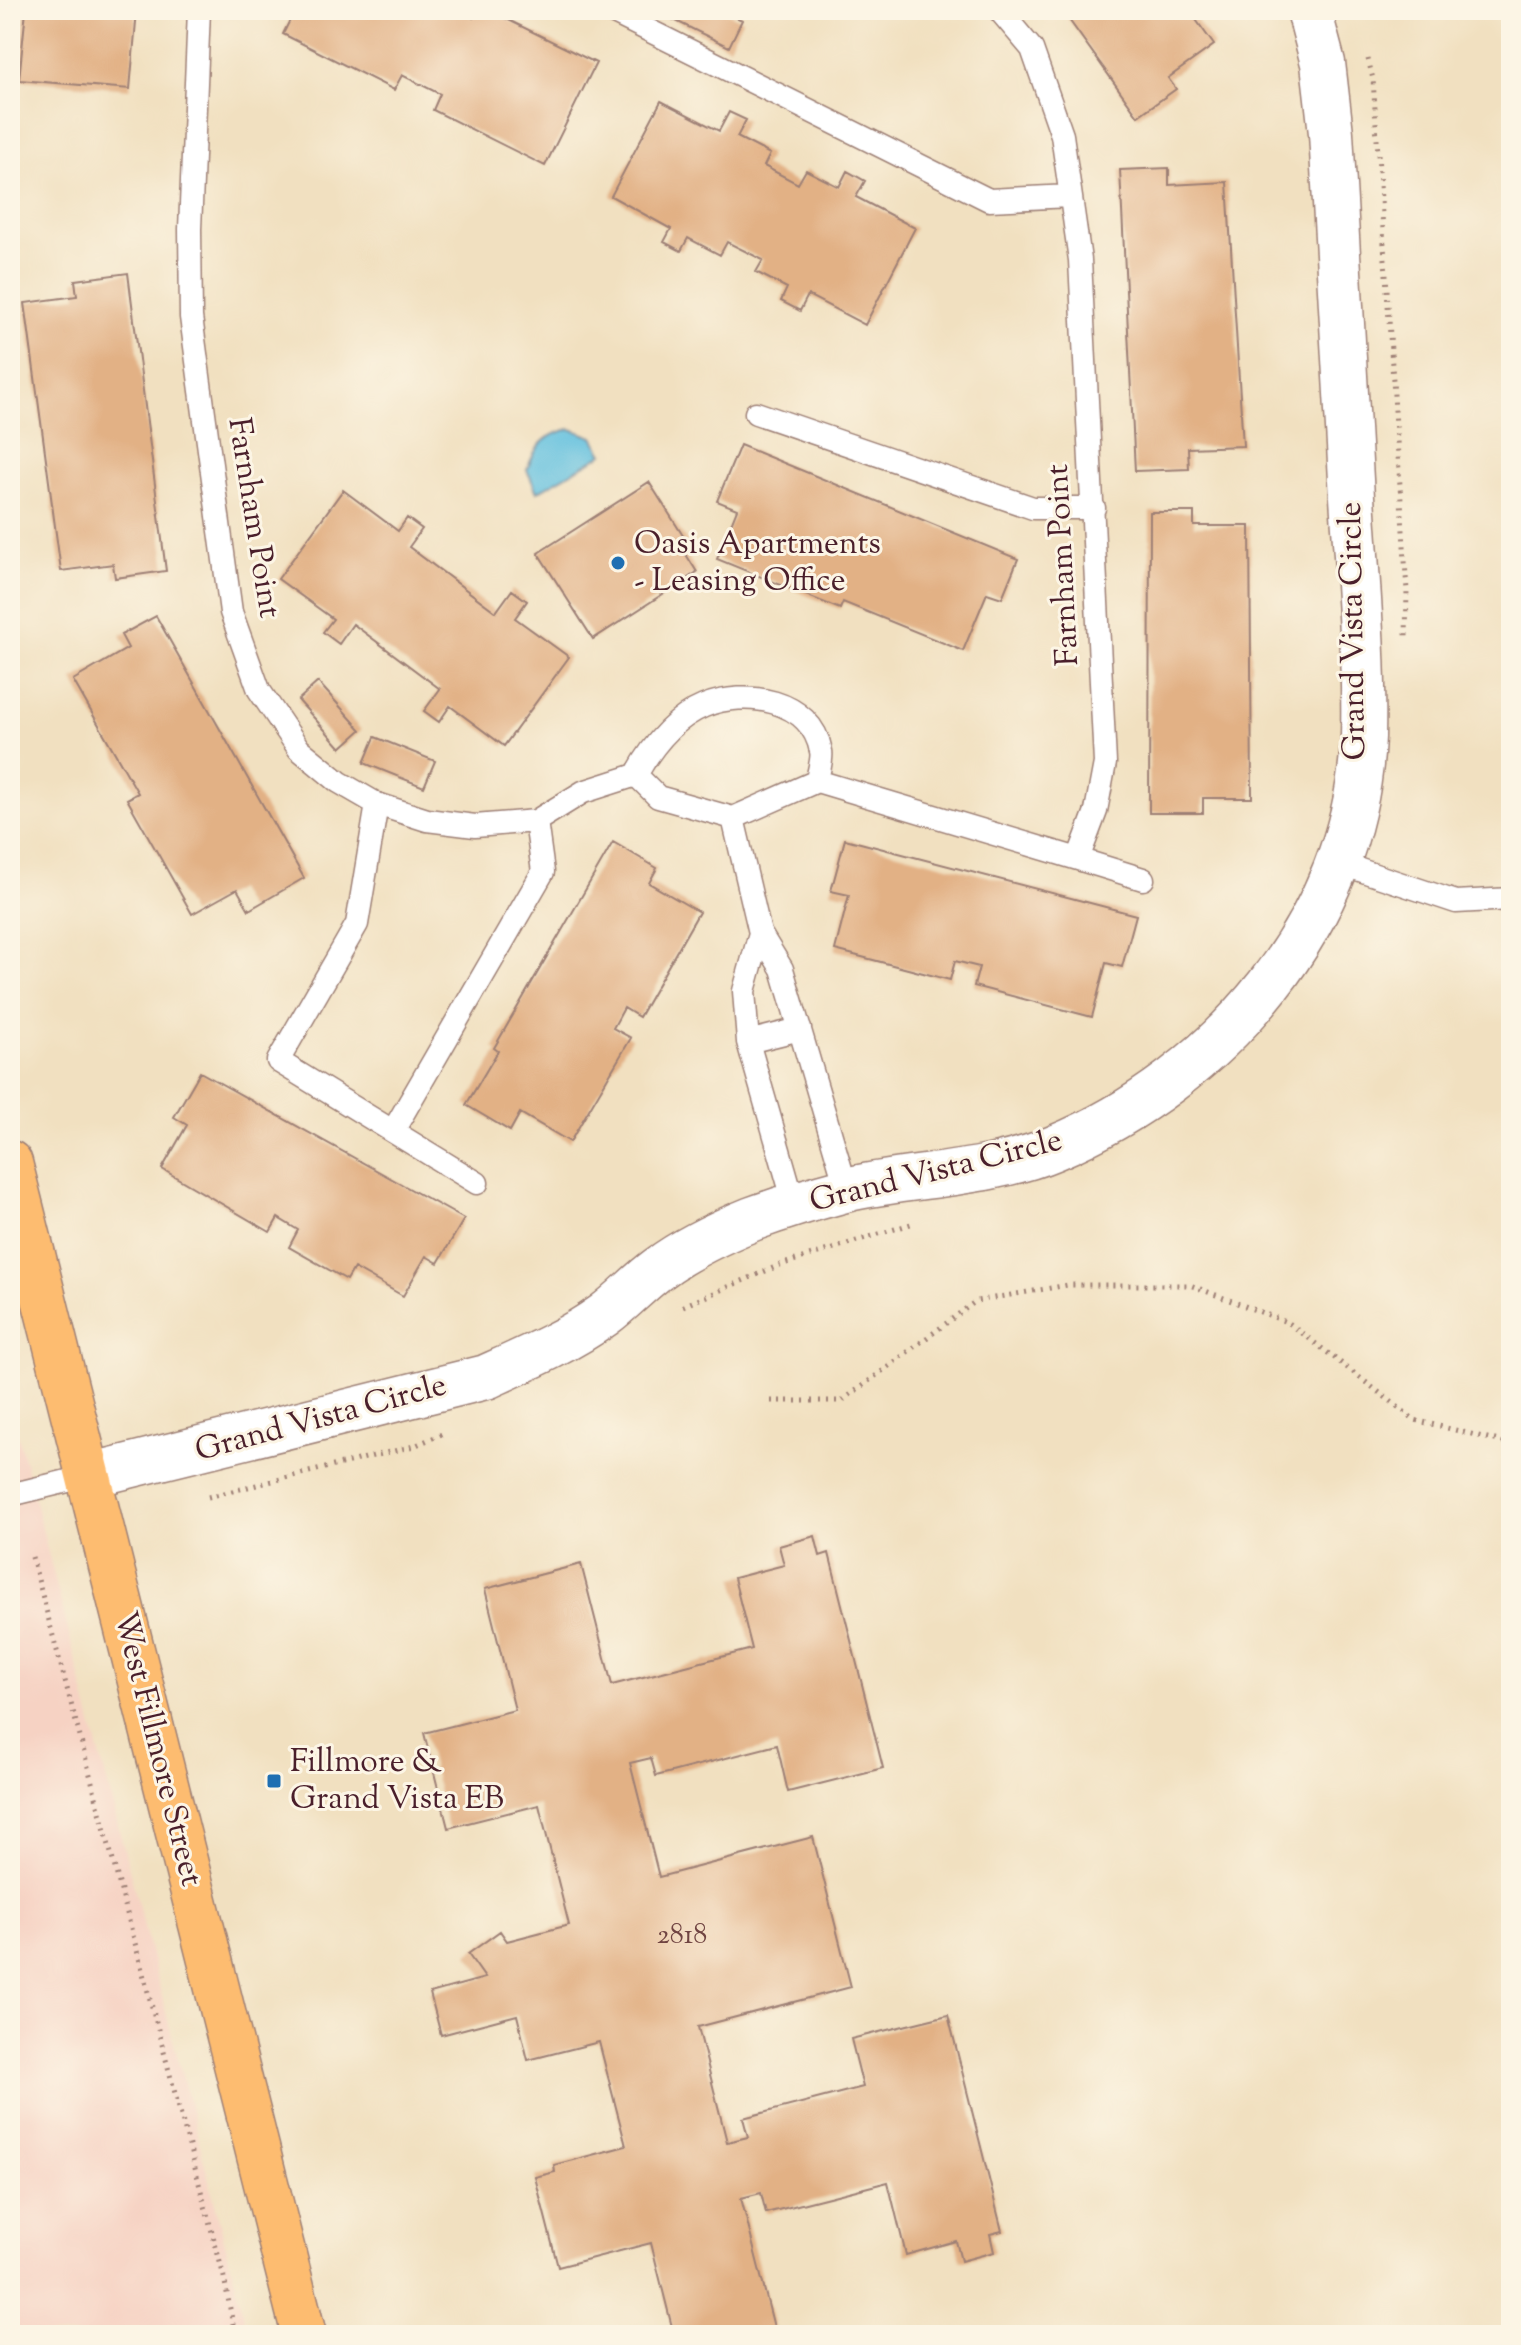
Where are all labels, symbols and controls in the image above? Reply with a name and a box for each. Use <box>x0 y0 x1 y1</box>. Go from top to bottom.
street label: Farnham Point <box>214 415 292 621</box>
street label: Farnham Point <box>1036 463 1092 667</box>
street label: Grand Vista Circle <box>1329 501 1379 761</box>
place label: Oasis Apartments - Leasing Office <box>634 522 881 605</box>
marker: Oasis Apartments - Leasing Office <box>609 554 627 572</box>
street label: Grand Vista Circle <box>805 1118 1067 1226</box>
street label: Grand Vista Circle <box>190 1363 452 1475</box>
street label: West Fillmore Street <box>101 1607 213 1891</box>
place label: Fillmore & Grand Vista EB <box>290 1740 504 1823</box>
marker: Fillmore & Grand Vista EB <box>265 1772 283 1790</box>
house number: 2818 <box>657 1916 707 1956</box>

